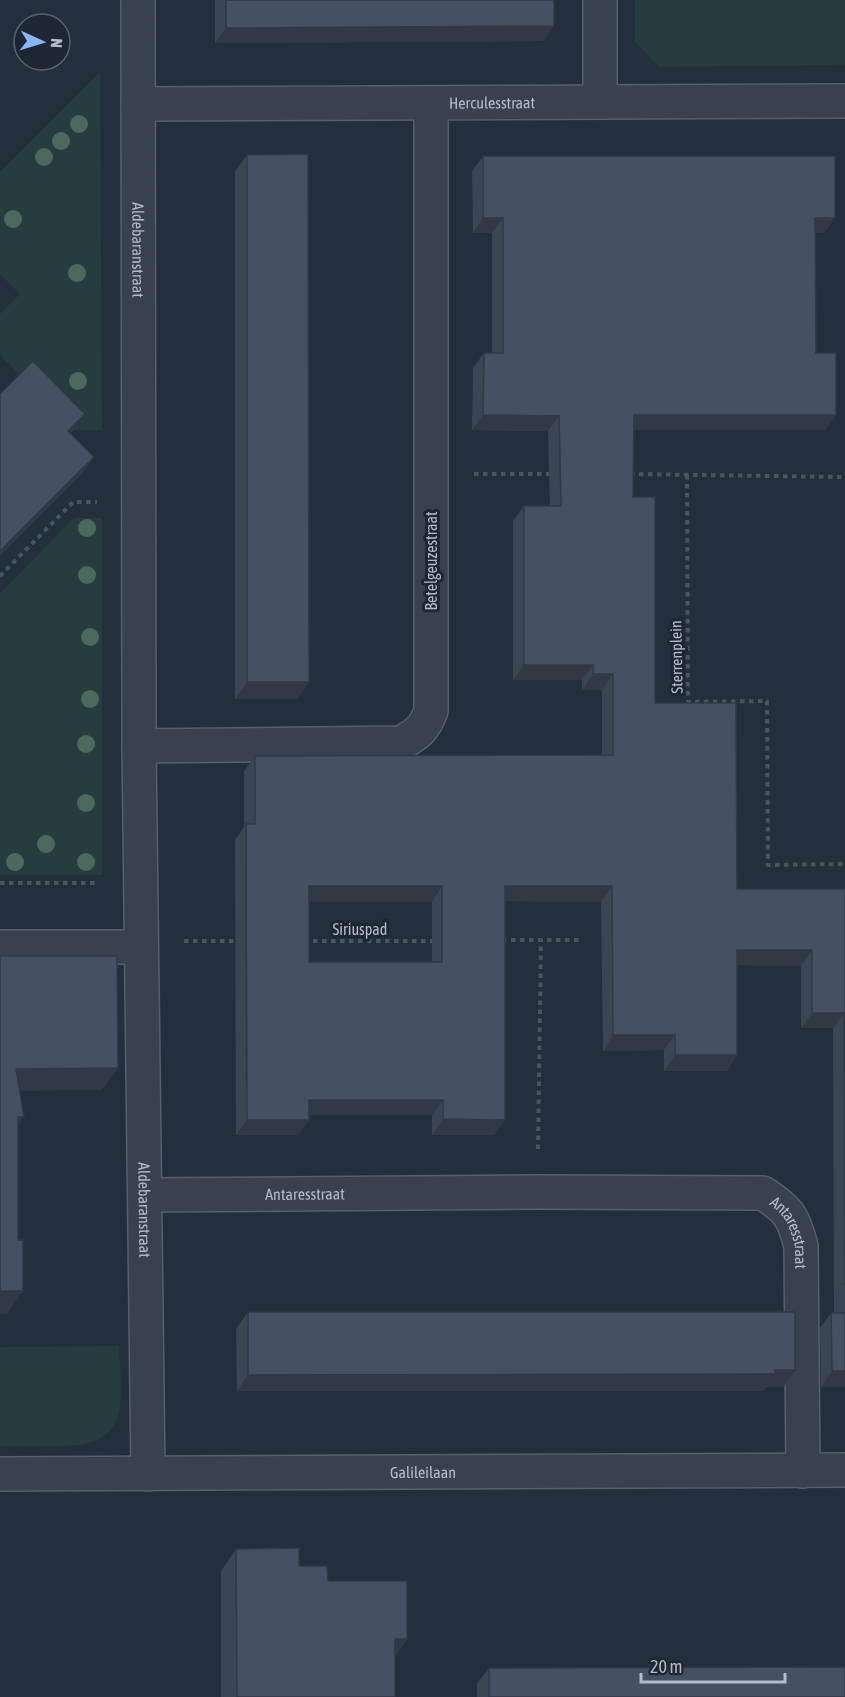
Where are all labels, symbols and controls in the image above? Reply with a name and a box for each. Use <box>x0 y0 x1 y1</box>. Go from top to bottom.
north arrow <box>12 12 72 72</box>
text: N <box>48 38 66 48</box>
street label: Herculesstraat <box>449 93 536 112</box>
street label: Aldebaranstraat <box>129 202 147 298</box>
street label: Betelgeuzestraat <box>422 511 441 611</box>
street label: Sterrenplein <box>666 620 687 694</box>
street label: Siriuspad <box>333 920 387 939</box>
street label: Aldebaranstraat <box>135 1162 154 1258</box>
street label: Antaresstraat <box>265 1184 345 1203</box>
street label: Antaresstraat <box>767 1192 810 1270</box>
street label: Galileilaan <box>390 1463 456 1481</box>
scale bar <box>641 1646 785 1684</box>
text: 20 m <box>650 1656 682 1677</box>

